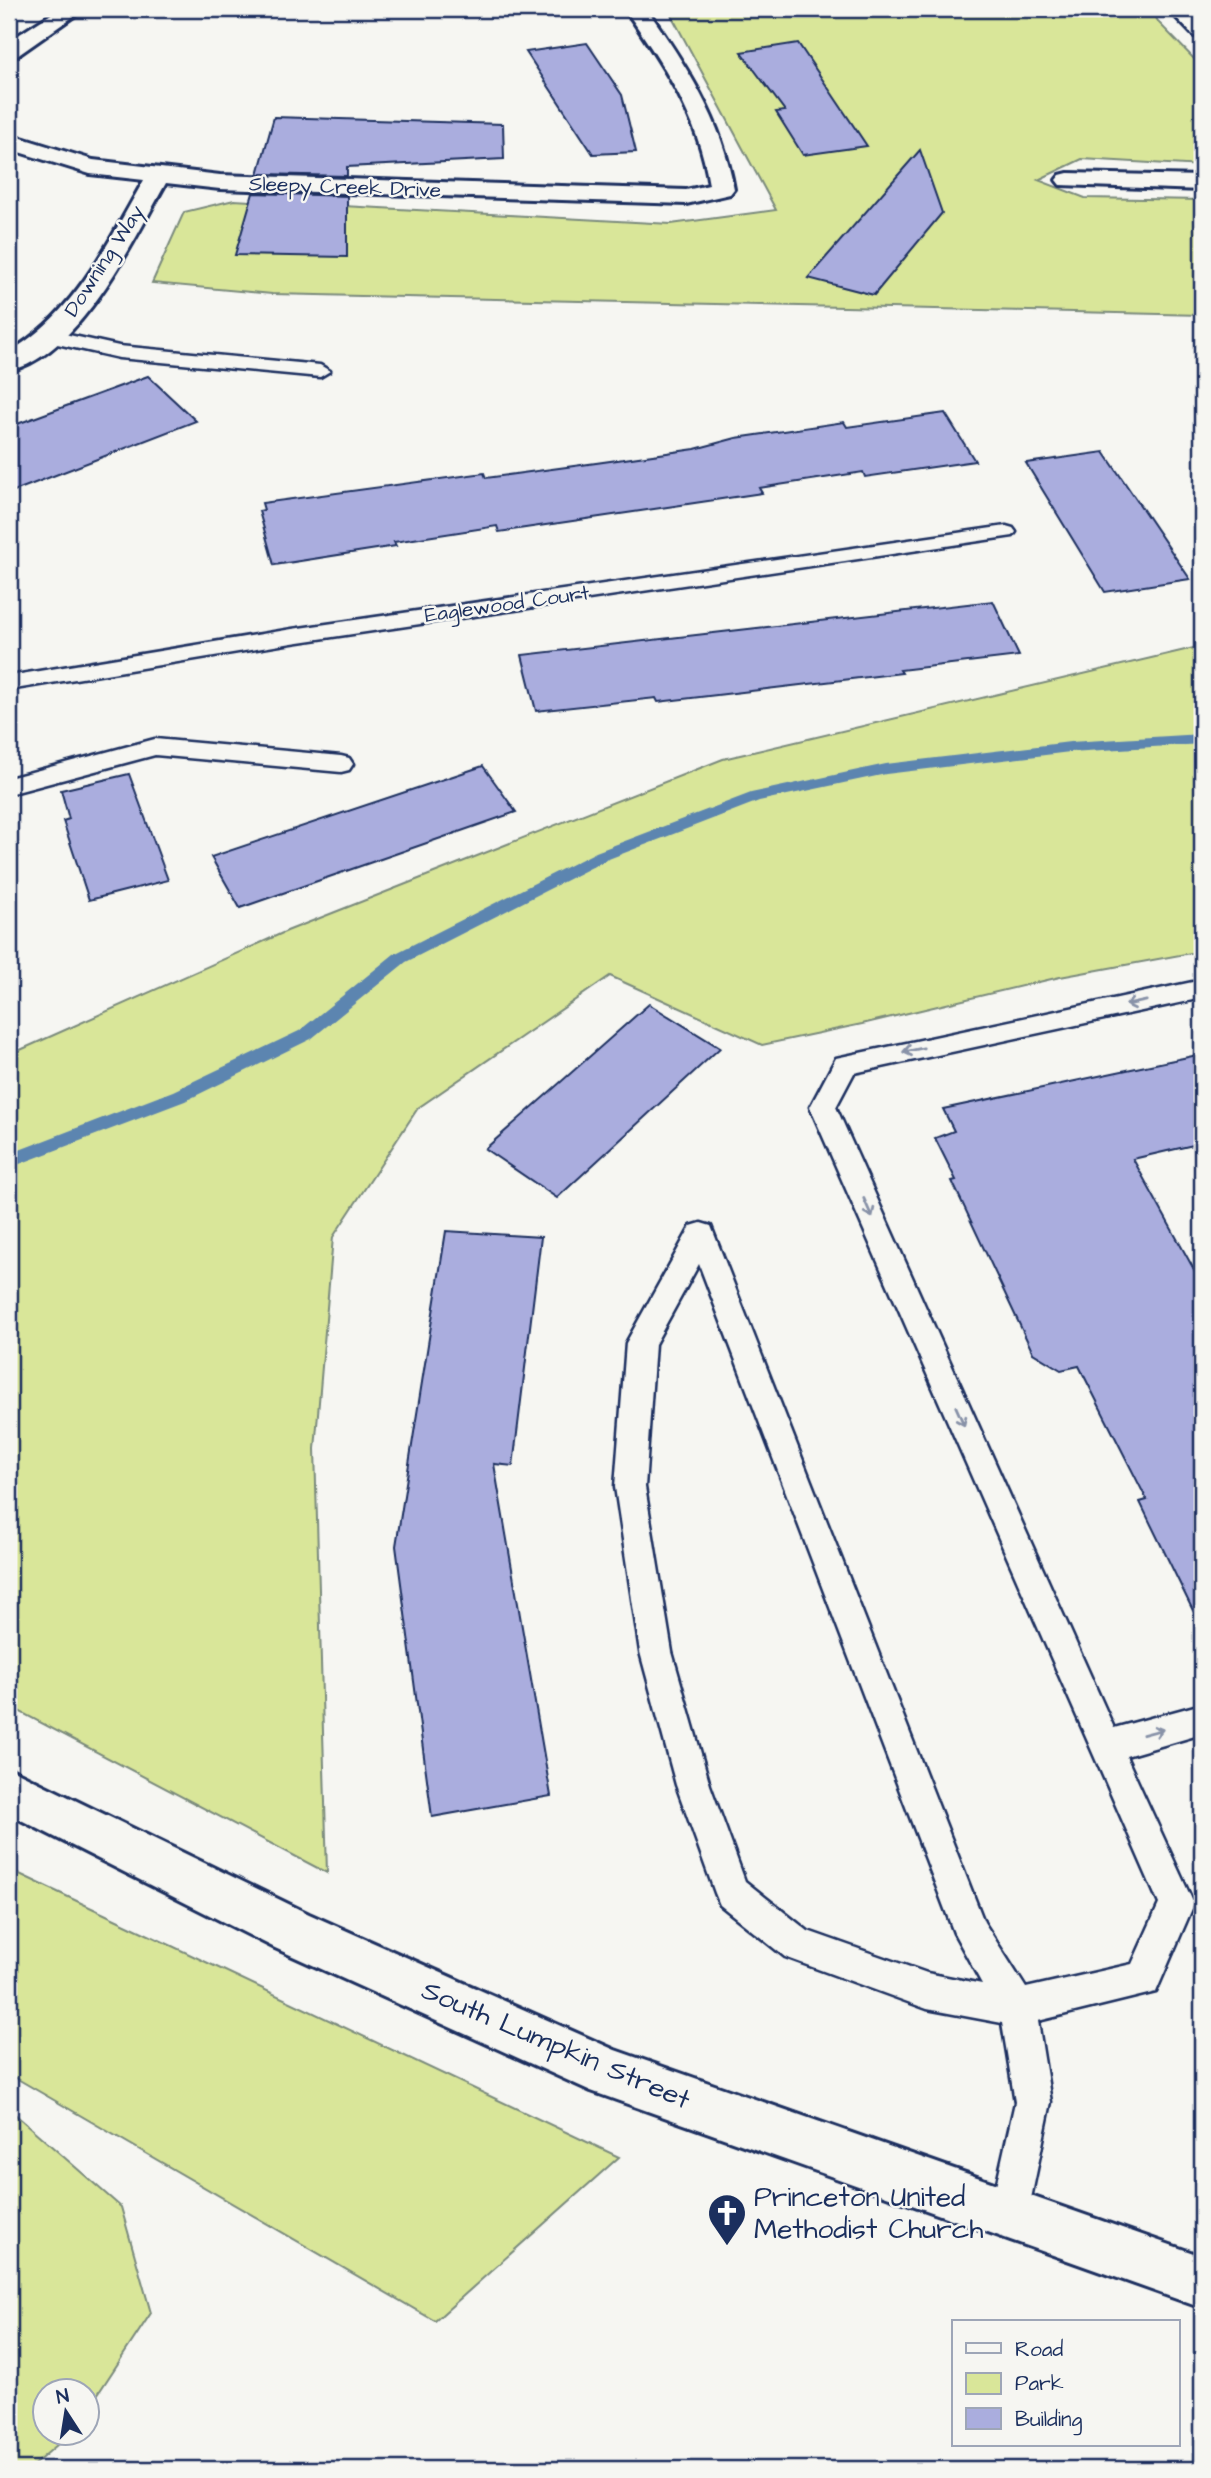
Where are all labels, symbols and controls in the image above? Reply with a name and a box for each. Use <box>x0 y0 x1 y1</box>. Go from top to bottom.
street label: Sleepy Creek Drive <box>248 169 442 207</box>
street label: Downing Way <box>57 199 153 324</box>
street label: Eaglewood Court <box>423 578 592 632</box>
one-way arrow <box>1125 997 1147 1010</box>
one-way arrow <box>902 1044 925 1058</box>
one-way arrow <box>862 1197 875 1218</box>
one-way arrow <box>954 1405 967 1427</box>
one-way arrow <box>1142 1725 1164 1738</box>
street label: South Lumpkin Street <box>416 1971 697 2120</box>
place label: Princeton United Methodist Church <box>754 2178 983 2249</box>
church icon: Princeton United Methodist Church <box>706 2192 748 2247</box>
legend <box>952 2320 1180 2446</box>
text: Road <box>1015 2335 1063 2364</box>
text: Park <box>1015 2369 1064 2398</box>
north arrow <box>32 2376 102 2446</box>
text: N <box>54 2382 71 2411</box>
text: Building <box>1015 2405 1083 2436</box>

